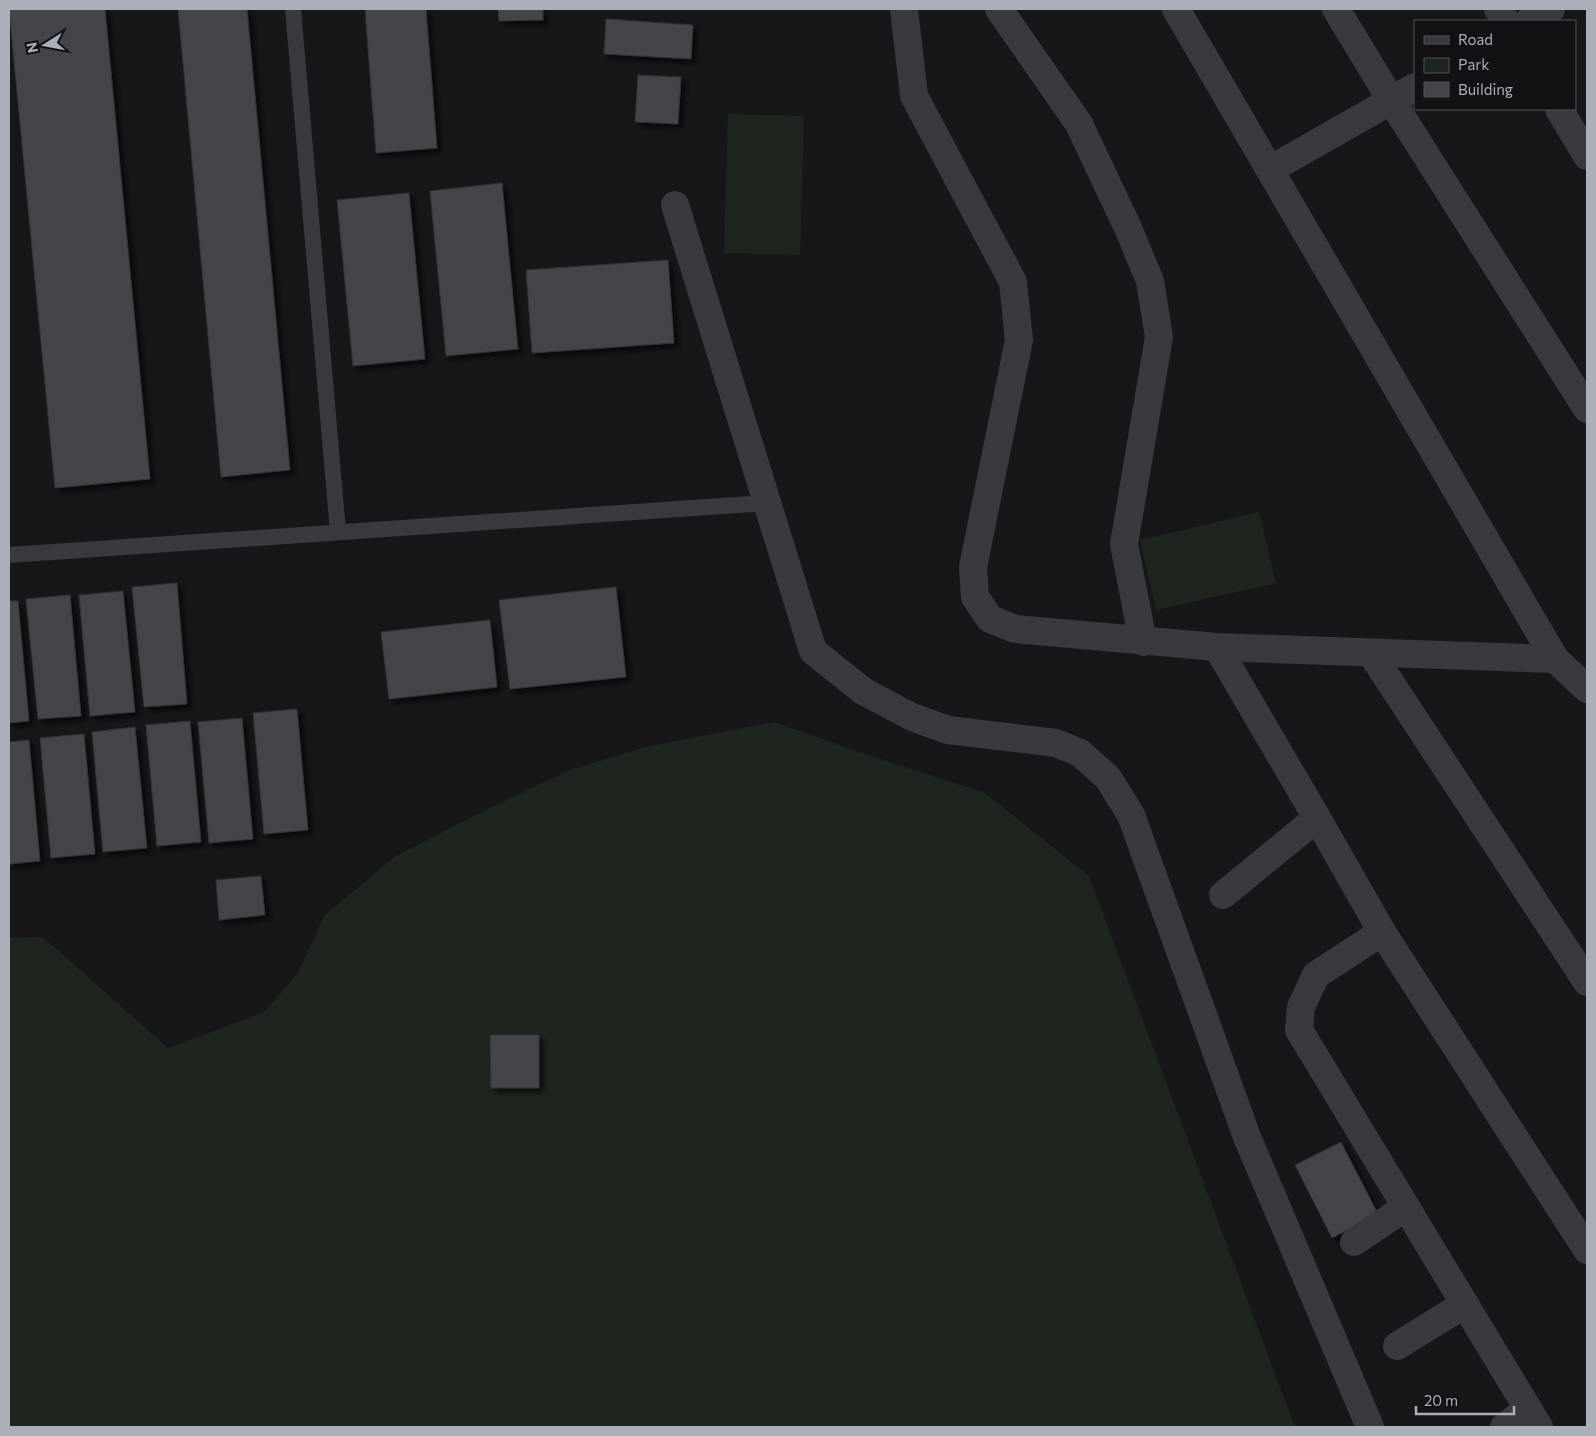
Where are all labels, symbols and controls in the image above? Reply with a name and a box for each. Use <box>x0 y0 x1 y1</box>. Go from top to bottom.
north arrow <box>20 20 70 70</box>
legend <box>1414 20 1576 110</box>
text: Road <box>1458 30 1493 48</box>
text: N <box>22 41 41 54</box>
text: Park <box>1458 55 1489 73</box>
text: Building <box>1458 80 1513 98</box>
scale bar <box>1416 1384 1514 1416</box>
text: 20 m <box>1424 1391 1458 1409</box>

